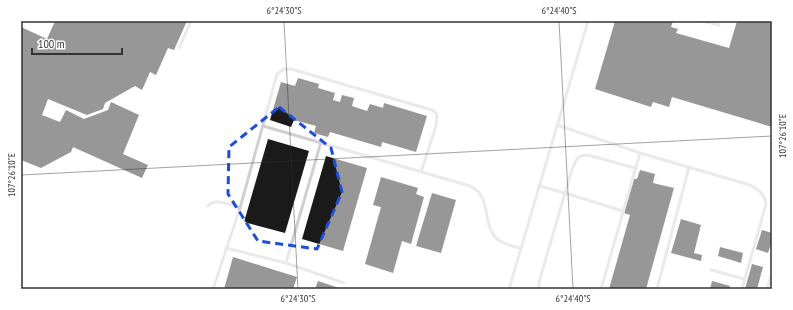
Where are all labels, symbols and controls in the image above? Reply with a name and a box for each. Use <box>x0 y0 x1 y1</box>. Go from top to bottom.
text: 6°24'30"S <box>267 4 301 17</box>
text: 6°24'40"S <box>542 4 576 17</box>
scale bar <box>32 30 122 56</box>
text: 100 m <box>38 36 65 51</box>
text: 107°26'10"E <box>776 114 789 158</box>
text: 107°26'10"E <box>5 153 18 197</box>
text: 6°24'30"S <box>281 292 315 305</box>
text: 6°24'40"S <box>556 292 590 305</box>

